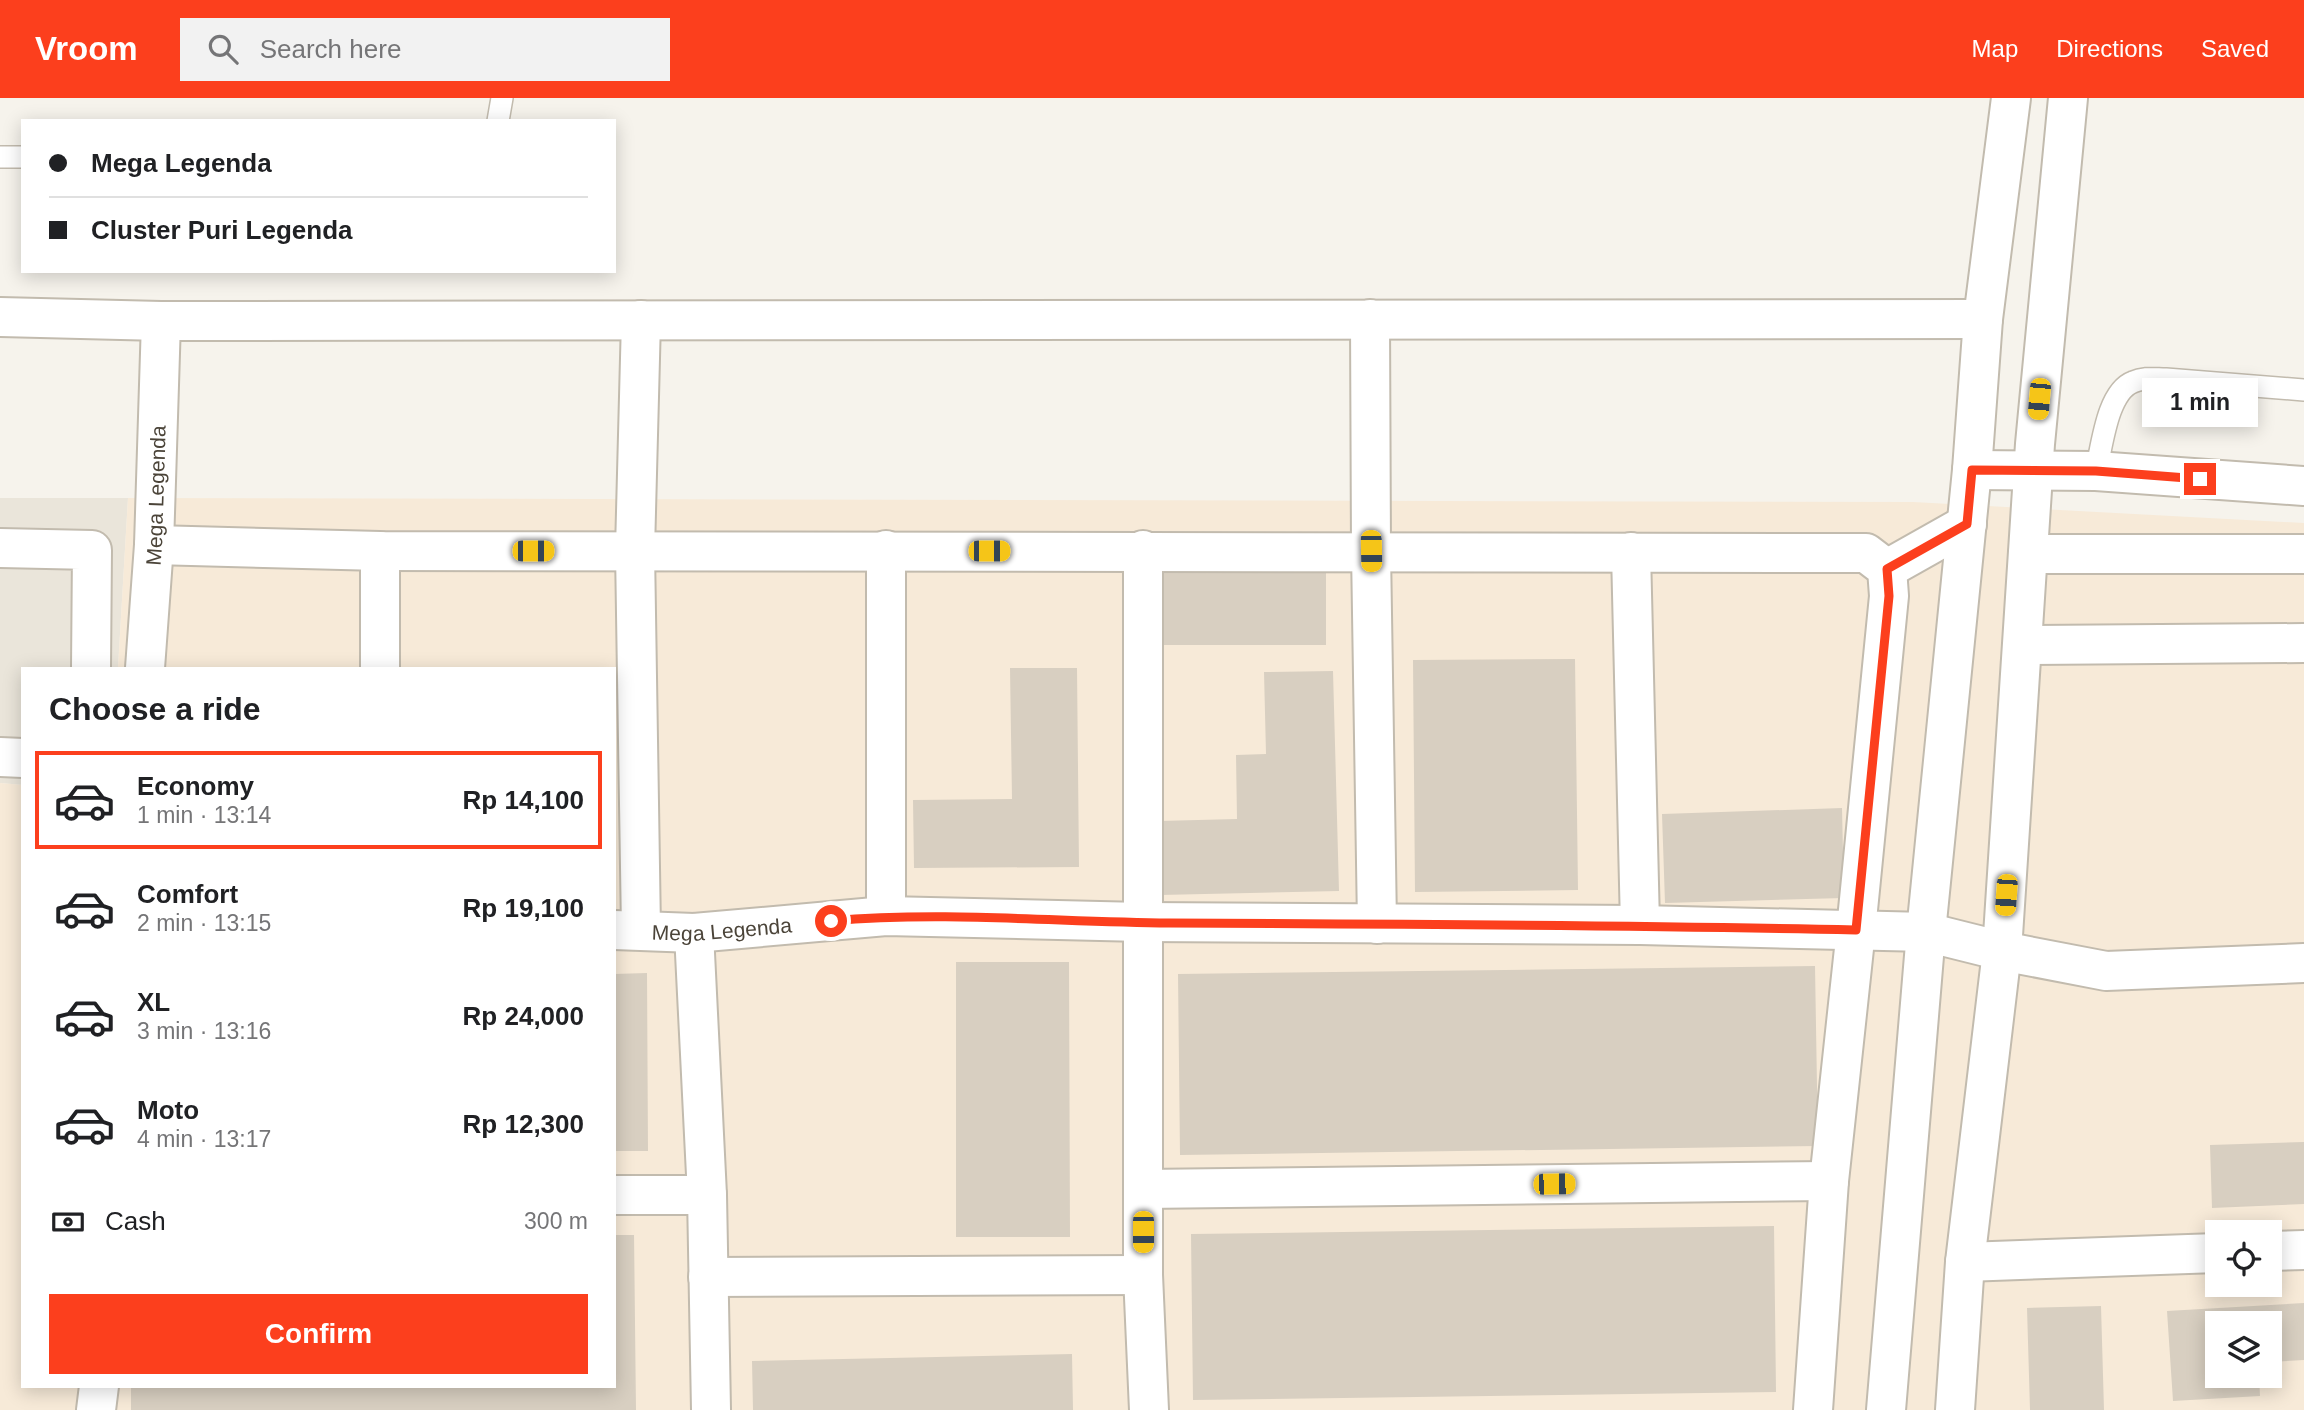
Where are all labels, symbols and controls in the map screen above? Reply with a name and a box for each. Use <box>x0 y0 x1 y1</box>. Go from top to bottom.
search box <box>180 18 670 81</box>
text: Vroom <box>35 30 138 67</box>
icon: search <box>204 30 242 68</box>
text: Search here <box>260 34 401 64</box>
text: Map <box>1972 35 2018 62</box>
text: Directions <box>2056 35 2163 62</box>
text: Saved <box>2201 35 2269 62</box>
text: Mega Legenda <box>91 148 272 178</box>
text: Cluster Puri Legenda <box>91 215 353 245</box>
car <box>2027 377 2052 421</box>
callout: 1 min <box>2142 378 2258 426</box>
text: 1 min <box>2170 389 2230 415</box>
street label: Mega Legenda <box>141 425 169 566</box>
route end <box>2184 463 2216 495</box>
car <box>1361 530 1382 572</box>
car <box>513 541 555 562</box>
car <box>969 541 1011 562</box>
text: Choose a ride <box>49 691 261 727</box>
icon: car <box>53 769 116 832</box>
text: Economy <box>137 771 254 801</box>
text: Rp 14,100 <box>463 785 584 815</box>
text: 1 min · 13:14 <box>137 802 271 828</box>
car <box>1995 873 2018 917</box>
icon: car <box>53 877 116 940</box>
text: Comfort <box>137 879 238 909</box>
text: Rp 19,100 <box>463 893 584 923</box>
route start <box>815 905 847 937</box>
text: 2 min · 13:15 <box>137 910 271 936</box>
street label: Mega Legenda <box>651 913 793 945</box>
icon: car <box>53 985 116 1048</box>
text: XL <box>137 987 170 1017</box>
text: Rp 24,000 <box>463 1001 584 1031</box>
text: 3 min · 13:16 <box>137 1018 271 1044</box>
icon: car <box>53 1093 116 1156</box>
text: Moto <box>137 1095 199 1125</box>
text: Rp 12,300 <box>463 1109 584 1139</box>
text: 4 min · 13:17 <box>137 1126 271 1152</box>
car <box>1533 1173 1576 1195</box>
icon: cash <box>49 1203 87 1241</box>
text: Cash <box>105 1206 166 1236</box>
text: 300 m <box>524 1208 588 1234</box>
car <box>1133 1211 1154 1253</box>
map controls <box>2205 1220 2282 1388</box>
button: locate <box>2205 1220 2282 1297</box>
button: Confirm <box>49 1294 588 1374</box>
button: layers <box>2205 1311 2282 1388</box>

